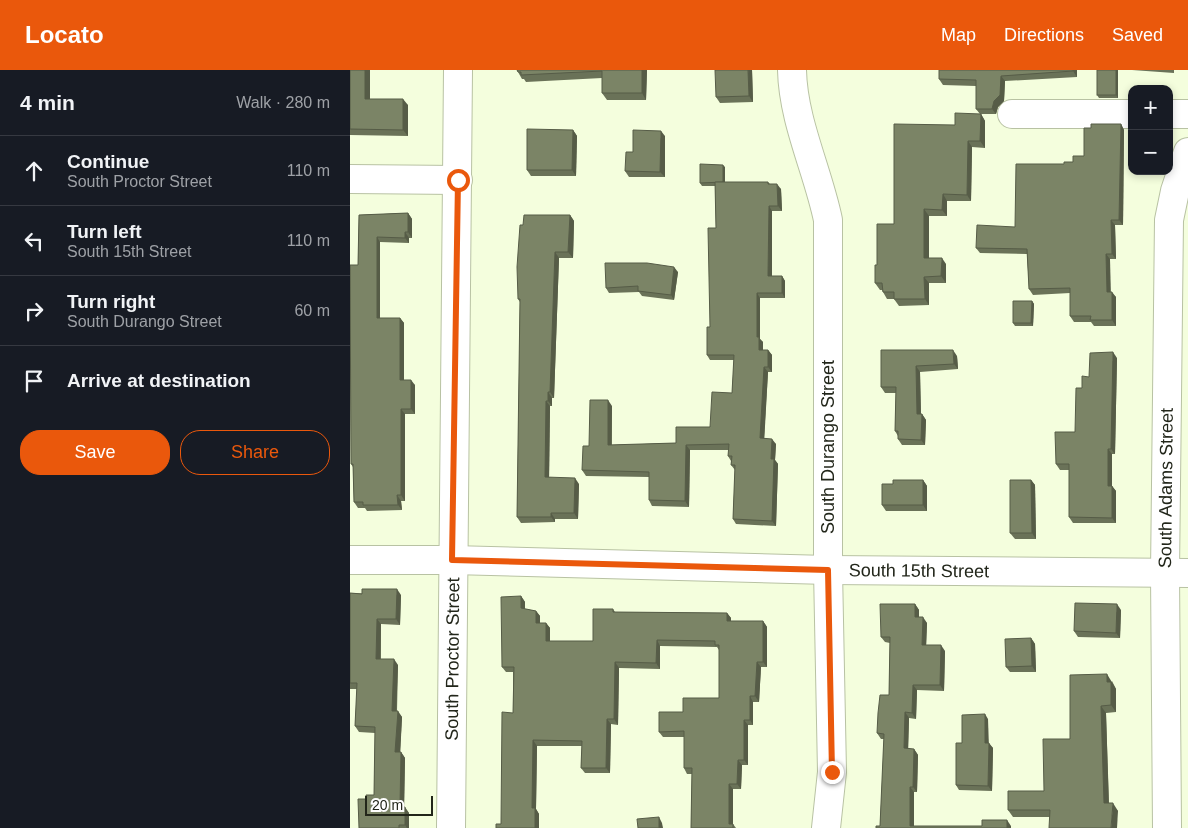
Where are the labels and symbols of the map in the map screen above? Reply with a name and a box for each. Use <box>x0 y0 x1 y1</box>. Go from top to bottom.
route start <box>447 169 470 192</box>
street label: South Durango Street <box>818 360 838 534</box>
street label: South Adams Street <box>1155 408 1177 568</box>
street label: South 15th Street <box>849 560 989 581</box>
street label: South Proctor Street <box>442 577 463 741</box>
route end <box>821 761 844 784</box>
scale bar <box>365 793 432 816</box>

